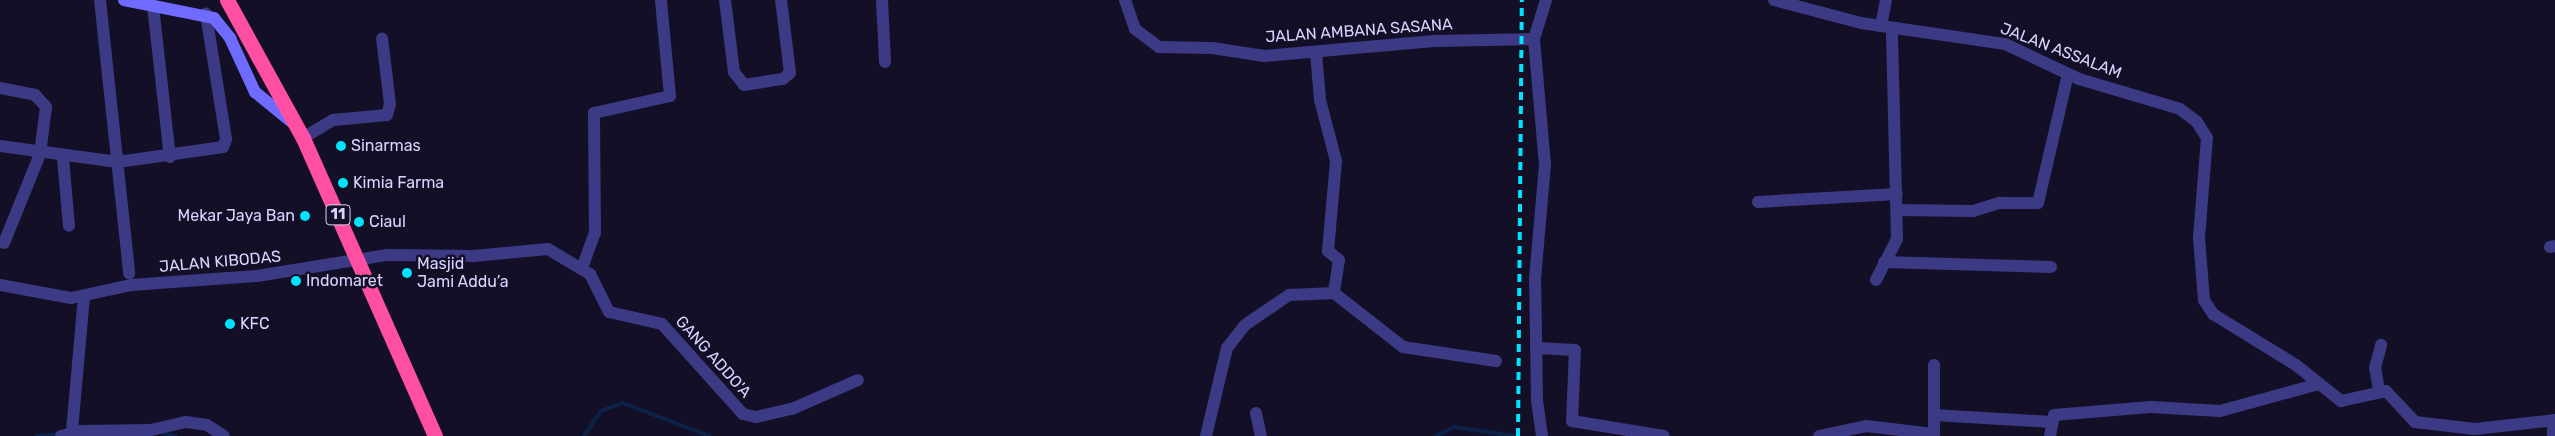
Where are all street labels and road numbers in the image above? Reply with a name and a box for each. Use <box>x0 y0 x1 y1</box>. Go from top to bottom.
street label: JALAN AMBANA SASANA <box>1264 15 1454 47</box>
street label: JALAN ASSALAM <box>1997 19 2125 83</box>
road number: 11 <box>326 202 350 228</box>
street label: JALAN KIBODAS <box>158 247 282 277</box>
street label: GANG ADDO'A <box>671 312 755 402</box>

